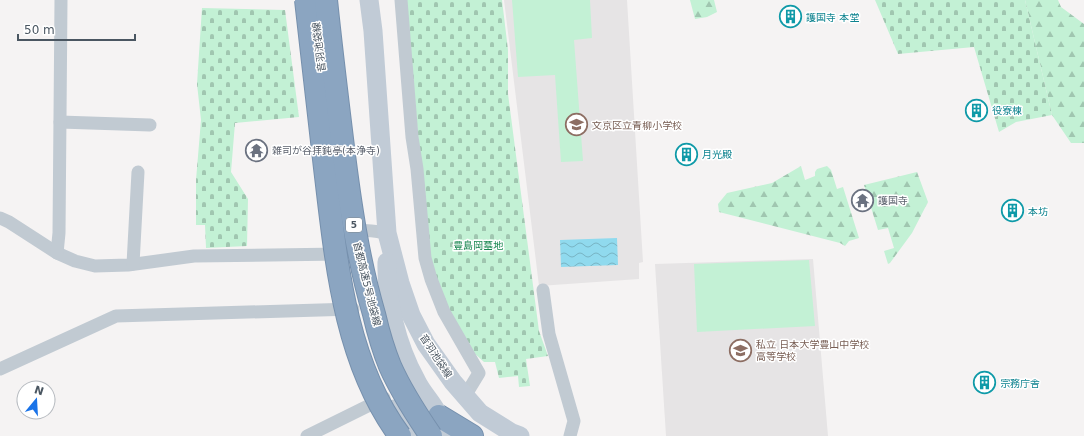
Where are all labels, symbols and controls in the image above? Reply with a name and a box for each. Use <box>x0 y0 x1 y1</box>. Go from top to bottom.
building icon: 護国寺 本堂 <box>777 4 803 30</box>
place label: 護国寺 本堂 <box>806 12 859 23</box>
scale bar <box>18 16 135 42</box>
street label: 音羽池袋線 <box>310 22 328 72</box>
text: 50 m <box>24 23 55 37</box>
building icon: 役寮棟 <box>963 97 989 123</box>
place label: 役寮棟 <box>992 105 1022 116</box>
school or university icon: 文京区立青柳小学校 <box>564 112 590 138</box>
place label: 文京区立青柳小学校 <box>592 120 682 131</box>
temple icon: 雑司が谷拝鈍亭(本浄寺) <box>244 137 270 163</box>
building icon: 月光殿 <box>673 141 699 167</box>
place label: 雑司が谷拝鈍亭(本浄寺) <box>272 145 380 156</box>
place label: 月光殿 <box>702 149 732 160</box>
temple icon: 護国寺 <box>850 187 876 213</box>
place label: 護国寺 <box>878 195 908 206</box>
building icon: 本坊 <box>1000 198 1026 224</box>
place label: 本坊 <box>1028 206 1048 217</box>
road number: 5 <box>346 218 362 232</box>
park label: 豊島岡墓地 <box>453 240 504 251</box>
street label: 首都高速5号池袋線 <box>351 241 383 327</box>
street label: 音羽池袋線 <box>418 332 454 380</box>
school or university icon: 私立 日本大学豊山中学校 高等学校 <box>727 337 753 363</box>
place label: 私立 日本大学豊山中学校 高等学校 <box>756 339 869 362</box>
building icon: 宗務庁舎 <box>972 370 998 396</box>
place label: 宗務庁舎 <box>1000 378 1040 389</box>
north arrow <box>16 380 56 420</box>
text: N <box>33 383 45 399</box>

